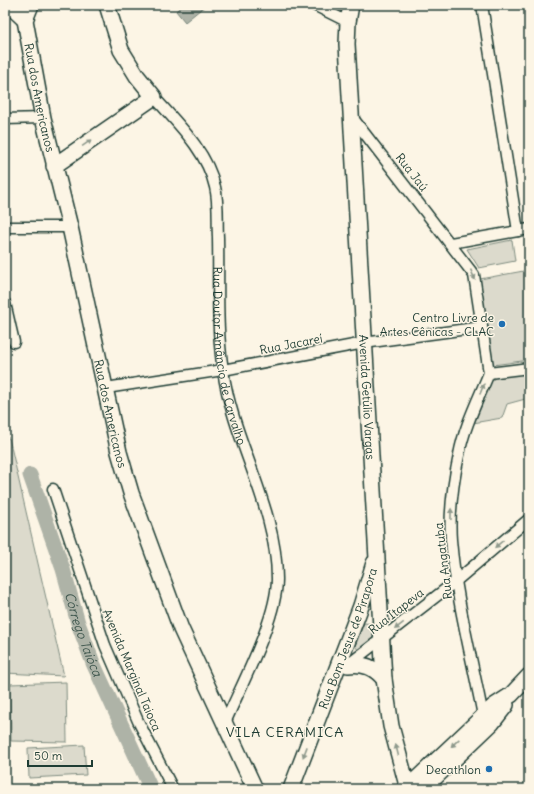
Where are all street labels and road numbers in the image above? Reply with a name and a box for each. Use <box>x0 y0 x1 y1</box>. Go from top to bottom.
street label: Rua dos Americanos <box>22 42 59 153</box>
street label: Rua Jaú <box>393 150 431 194</box>
street label: Rua Doutor Amâncio de Carvalho <box>211 266 250 447</box>
street label: Rua Jacareí <box>258 331 324 357</box>
street label: Avenida Getúlio Vargas <box>356 334 379 460</box>
street label: Rua dos Americanos <box>92 358 131 469</box>
street label: Rua Angatuba <box>431 522 455 600</box>
street label: Rua Bom Jesus de Pirapora <box>315 566 380 711</box>
street label: Rua Itapeva <box>365 585 427 637</box>
street label: Avenida Marginal Taioca <box>100 607 165 733</box>

